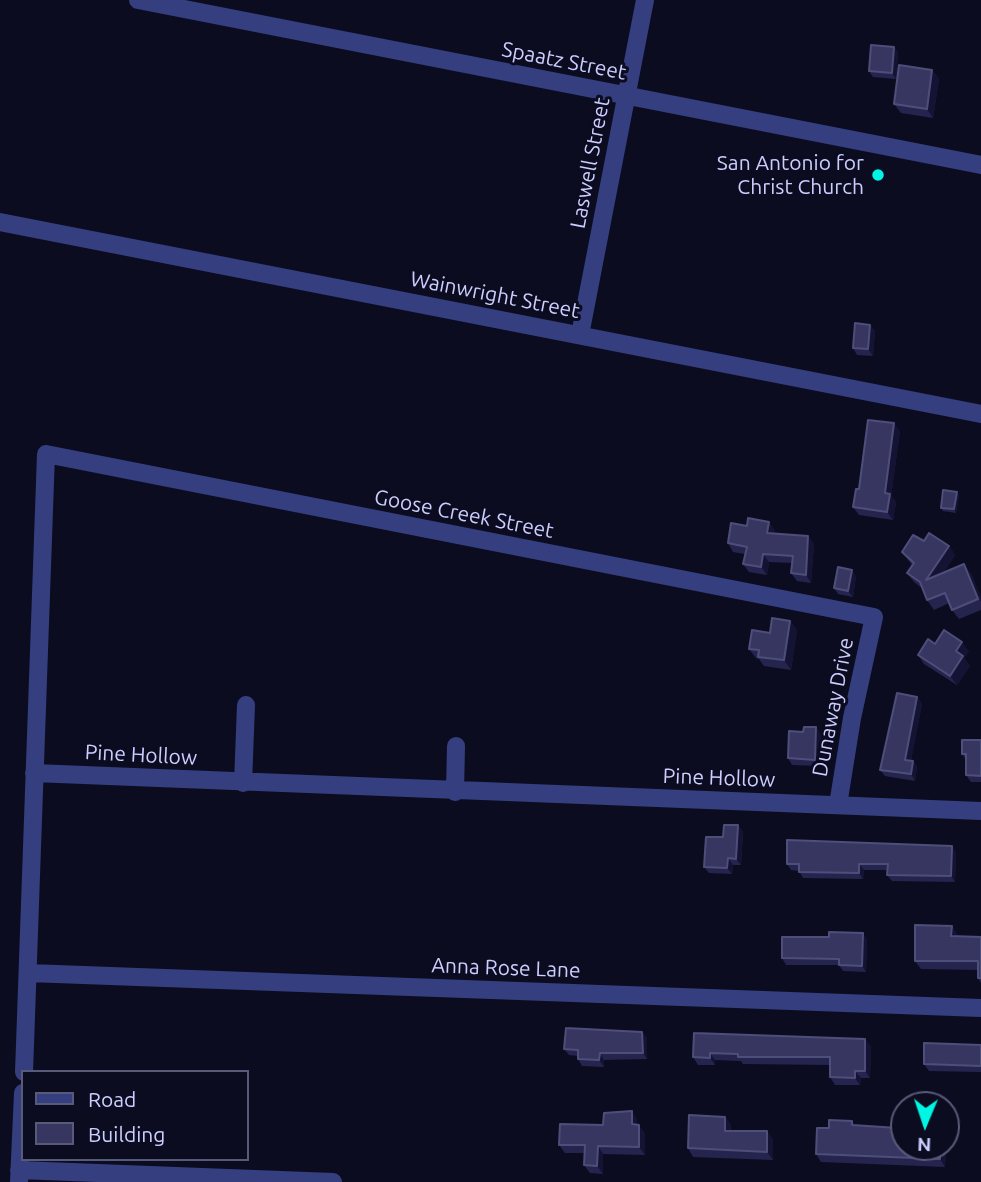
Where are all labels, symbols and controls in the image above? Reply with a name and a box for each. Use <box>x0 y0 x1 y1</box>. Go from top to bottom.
street label: Spaatz Street <box>500 37 628 85</box>
street label: Laswell Street <box>565 95 615 231</box>
place label: San Antonio for Christ Church <box>717 150 864 200</box>
marker: San Antonio for Christ Church <box>870 167 886 183</box>
street label: Wainwright Street <box>408 266 582 324</box>
street label: Goose Creek Street <box>372 484 556 544</box>
street label: Dunaway Drive <box>807 635 859 779</box>
street label: Pine Hollow <box>84 739 198 771</box>
street label: Pine Hollow <box>662 763 776 793</box>
street label: Anna Rose Lane <box>431 953 581 983</box>
legend <box>21 1070 248 1161</box>
text: Road <box>88 1087 136 1111</box>
north arrow <box>890 1091 960 1161</box>
text: Building <box>88 1122 165 1146</box>
text: N <box>917 1134 932 1156</box>

